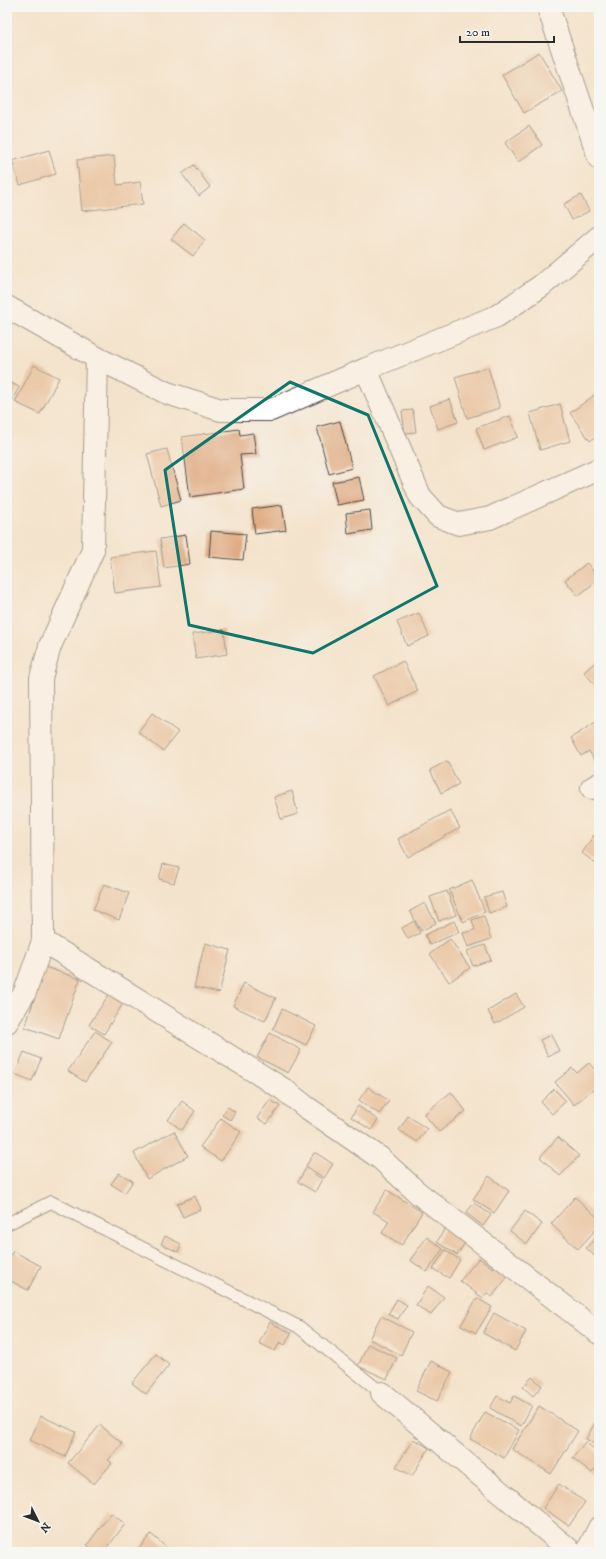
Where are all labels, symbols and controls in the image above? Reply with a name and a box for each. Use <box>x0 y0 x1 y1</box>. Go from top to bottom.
scale bar <box>460 18 554 44</box>
text: 20 m <box>466 25 490 40</box>
north arrow <box>18 1501 58 1541</box>
text: N <box>36 1519 53 1535</box>

